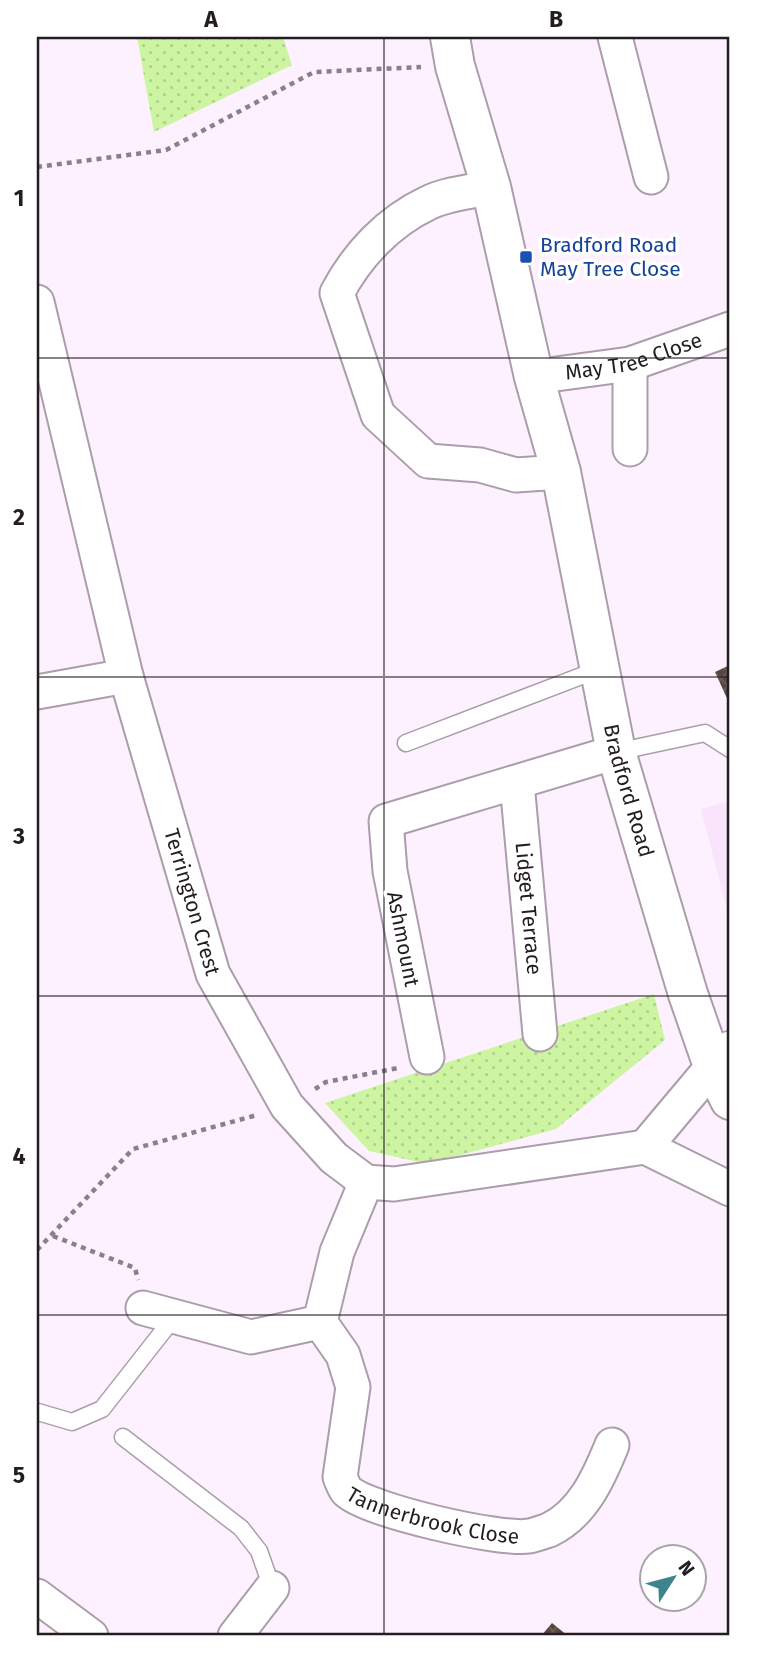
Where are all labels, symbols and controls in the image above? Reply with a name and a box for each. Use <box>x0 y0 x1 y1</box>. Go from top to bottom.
text: A <box>203 5 218 33</box>
text: B <box>549 5 563 33</box>
text: 1 <box>14 184 24 212</box>
place label: Bradford Road May Tree Close <box>540 232 681 282</box>
marker: Bradford Road May Tree Close <box>518 249 534 265</box>
street label: May Tree Close <box>564 327 706 386</box>
text: 2 <box>13 503 25 531</box>
street label: Bradford Road <box>598 722 660 860</box>
text: 3 <box>12 822 25 850</box>
street label: Terrington Crest <box>158 826 226 979</box>
street label: Lidget Terrace <box>509 841 548 976</box>
street label: Ashmount <box>381 889 425 989</box>
text: 4 <box>13 1142 26 1170</box>
text: 5 <box>13 1461 25 1489</box>
street label: Tannerbrook Close <box>342 1481 520 1550</box>
north arrow <box>638 1544 708 1614</box>
text: N <box>673 1556 699 1580</box>

